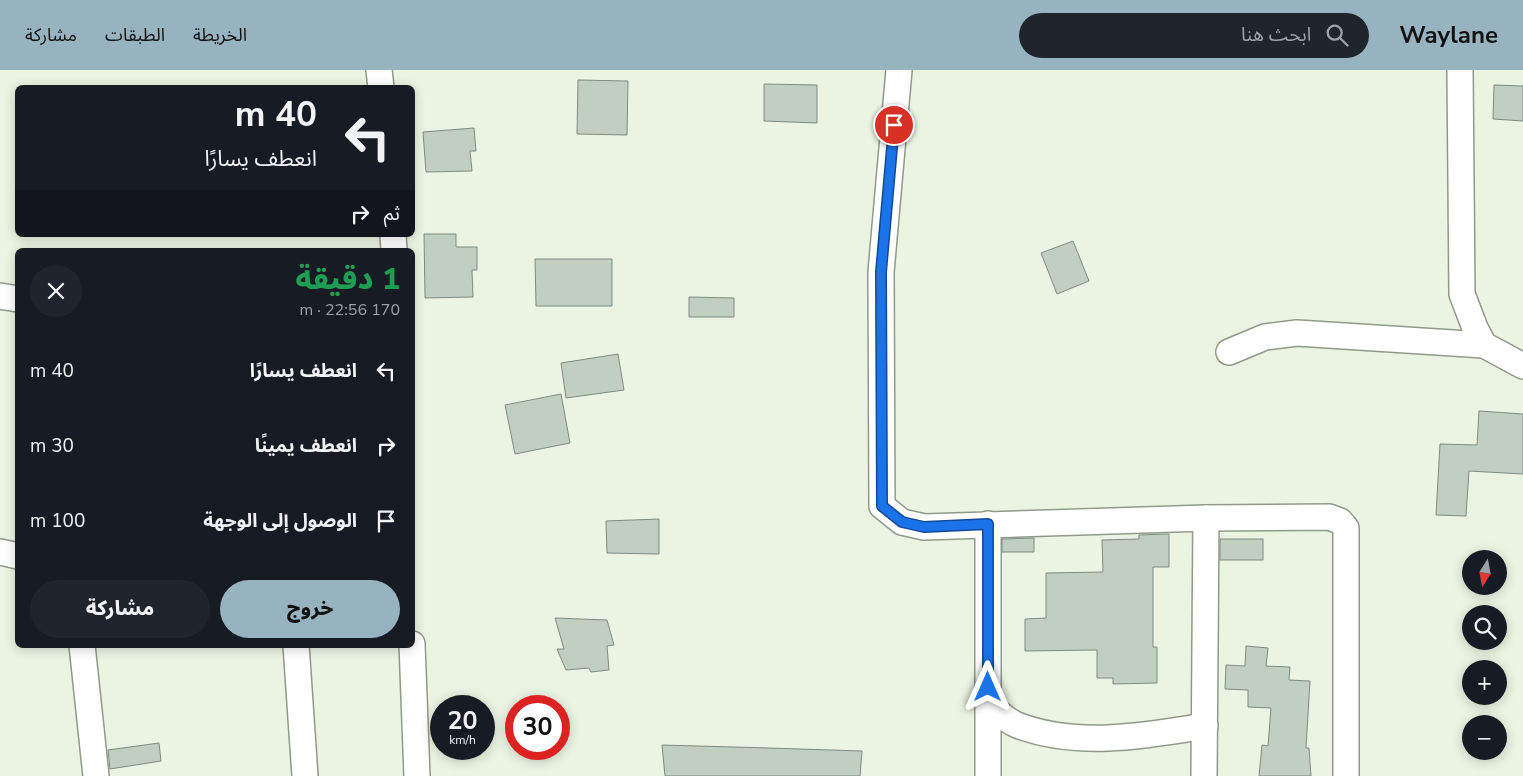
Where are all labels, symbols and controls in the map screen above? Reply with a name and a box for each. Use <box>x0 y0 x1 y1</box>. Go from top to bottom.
search box <box>1019 13 1369 58</box>
text: Waylane <box>1399 19 1498 51</box>
icon: search <box>1323 21 1351 49</box>
text: ابحث هنا <box>1241 22 1311 48</box>
text: مشاركة <box>25 23 77 47</box>
text: الطبقات <box>105 23 165 47</box>
text: الخريطة <box>193 23 247 47</box>
text: 40 m <box>235 91 317 138</box>
pin <box>873 104 915 146</box>
icon: left <box>335 105 400 170</box>
icon: arrive <box>880 111 908 139</box>
text: انعطف يسارًا <box>205 144 317 174</box>
icon: right <box>346 200 374 228</box>
text: ثم <box>384 201 400 227</box>
text: 1 دقيقة <box>295 259 400 300</box>
button: close <box>30 265 82 317</box>
text: 170 m · 22:56 <box>299 299 400 321</box>
icon: left <box>372 357 400 385</box>
text: 40 m <box>30 358 74 384</box>
text: انعطف يسارًا <box>250 358 357 384</box>
icon: right <box>372 432 400 460</box>
text: 30 m <box>30 433 74 459</box>
text: انعطف يمينًا <box>255 433 357 459</box>
icon: arrive <box>372 507 400 535</box>
text: 100 m <box>30 508 85 534</box>
text: الوصول إلى الوجهة <box>203 508 357 534</box>
north arrow <box>1462 550 1508 595</box>
map controls <box>1462 550 1507 760</box>
button: مشاركة <box>30 580 210 638</box>
button: خروج <box>220 580 400 638</box>
button: search <box>1462 605 1507 650</box>
position arrow <box>961 660 1013 712</box>
button: + <box>1462 660 1507 705</box>
speed limit sign: 30 <box>505 695 570 760</box>
text: 20 <box>447 704 478 738</box>
button: − <box>1462 715 1507 760</box>
text: km/h <box>449 732 476 748</box>

